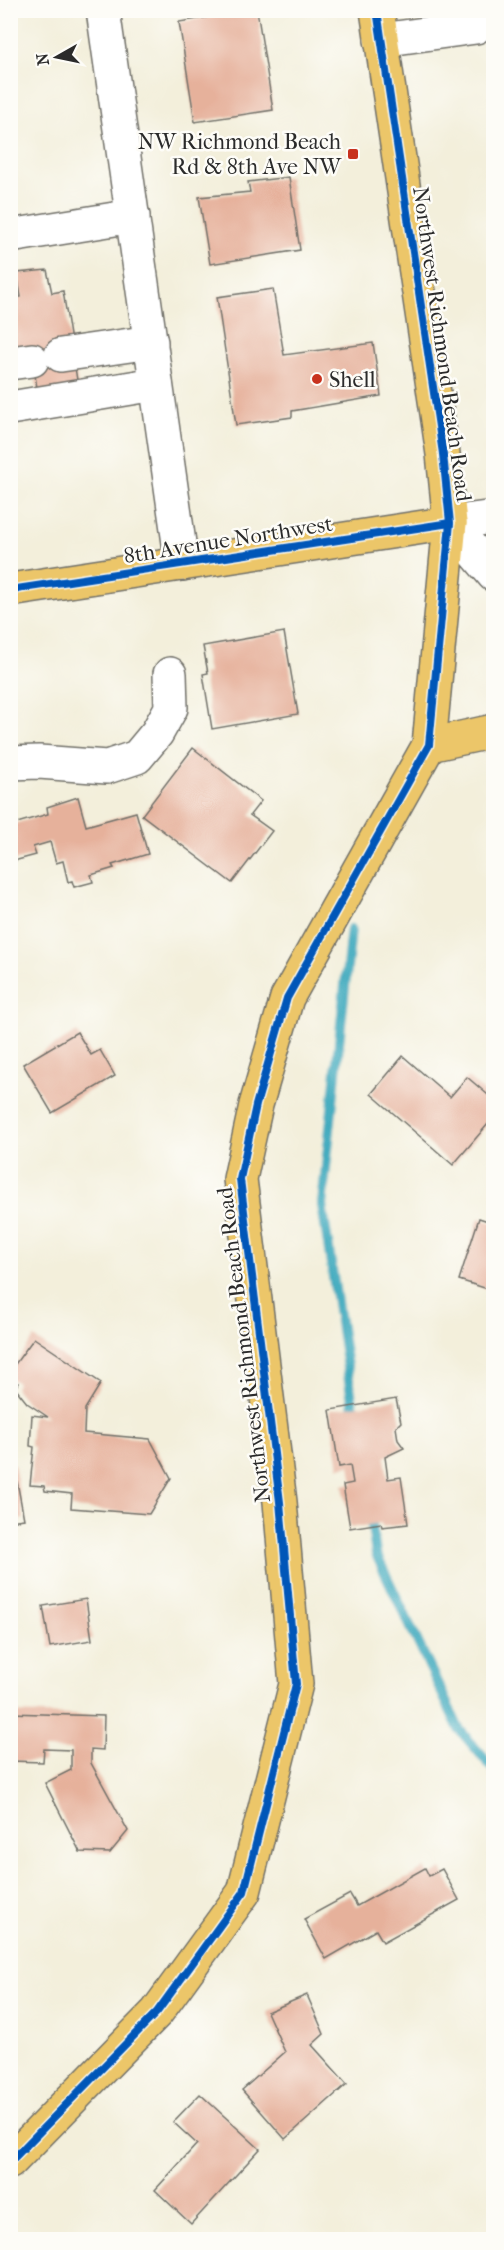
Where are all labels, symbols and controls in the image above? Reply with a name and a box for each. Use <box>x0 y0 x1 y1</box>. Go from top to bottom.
north arrow <box>27 27 87 87</box>
text: N <box>32 51 53 67</box>
place label: NW Richmond Beach Rd & 8th Ave NW <box>138 129 342 180</box>
marker: NW Richmond Beach Rd & 8th Ave NW <box>346 147 360 161</box>
street label: Northwest Richmond Beach Road <box>407 185 477 504</box>
place label: Shell <box>329 367 376 393</box>
marker: Shell <box>310 372 324 386</box>
street label: 8th Avenue Northwest <box>122 511 335 569</box>
street label: Northwest Richmond Beach Road <box>212 1185 276 1504</box>

